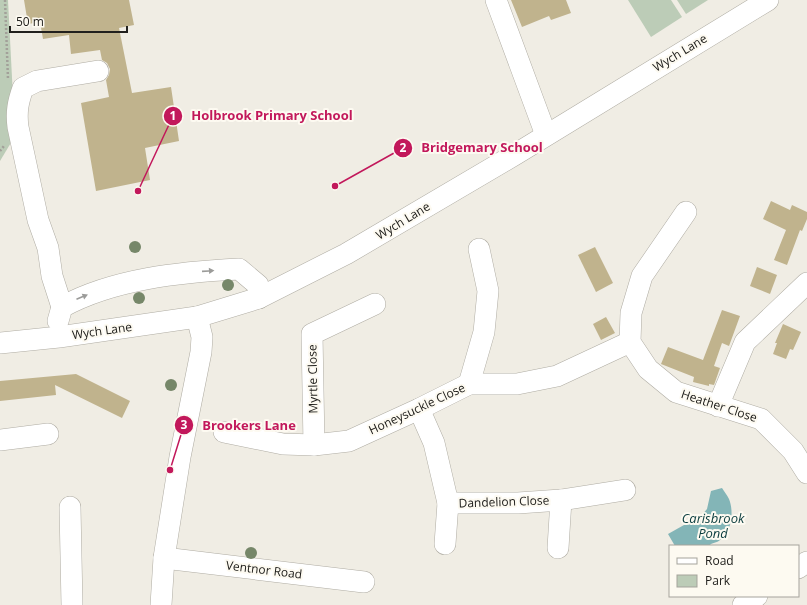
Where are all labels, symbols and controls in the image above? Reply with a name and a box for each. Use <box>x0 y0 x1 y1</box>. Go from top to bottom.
scale bar <box>10 8 127 34</box>
text: 50 m <box>16 13 44 30</box>
street label: Wych Lane <box>649 30 710 75</box>
callout: Holbrook Primary School <box>163 103 360 128</box>
text: Holbrook Primary School <box>191 106 353 124</box>
text: 1 <box>170 107 176 124</box>
callout: Bridgemary School <box>393 135 550 160</box>
text: Bridgemary School <box>421 138 543 156</box>
text: 2 <box>400 139 407 156</box>
street label: Wych Lane <box>372 198 433 243</box>
one-way arrow <box>202 267 214 274</box>
one-way arrow <box>76 294 87 300</box>
street label: Wych Lane <box>71 318 133 343</box>
street label: Myrtle Close <box>303 344 322 414</box>
street label: Honeysuckle Close <box>366 379 468 438</box>
street label: Heather Close <box>679 385 760 426</box>
callout: Brookers Lane <box>174 413 304 438</box>
text: 3 <box>181 416 188 433</box>
text: Brookers Lane <box>202 416 296 434</box>
street label: Dandelion Close <box>458 491 550 512</box>
water label: Carisbrook Pond <box>682 509 745 542</box>
legend <box>669 545 799 597</box>
text: Road <box>705 552 734 569</box>
street label: Ventnor Road <box>225 556 303 583</box>
text: Park <box>705 572 731 589</box>

